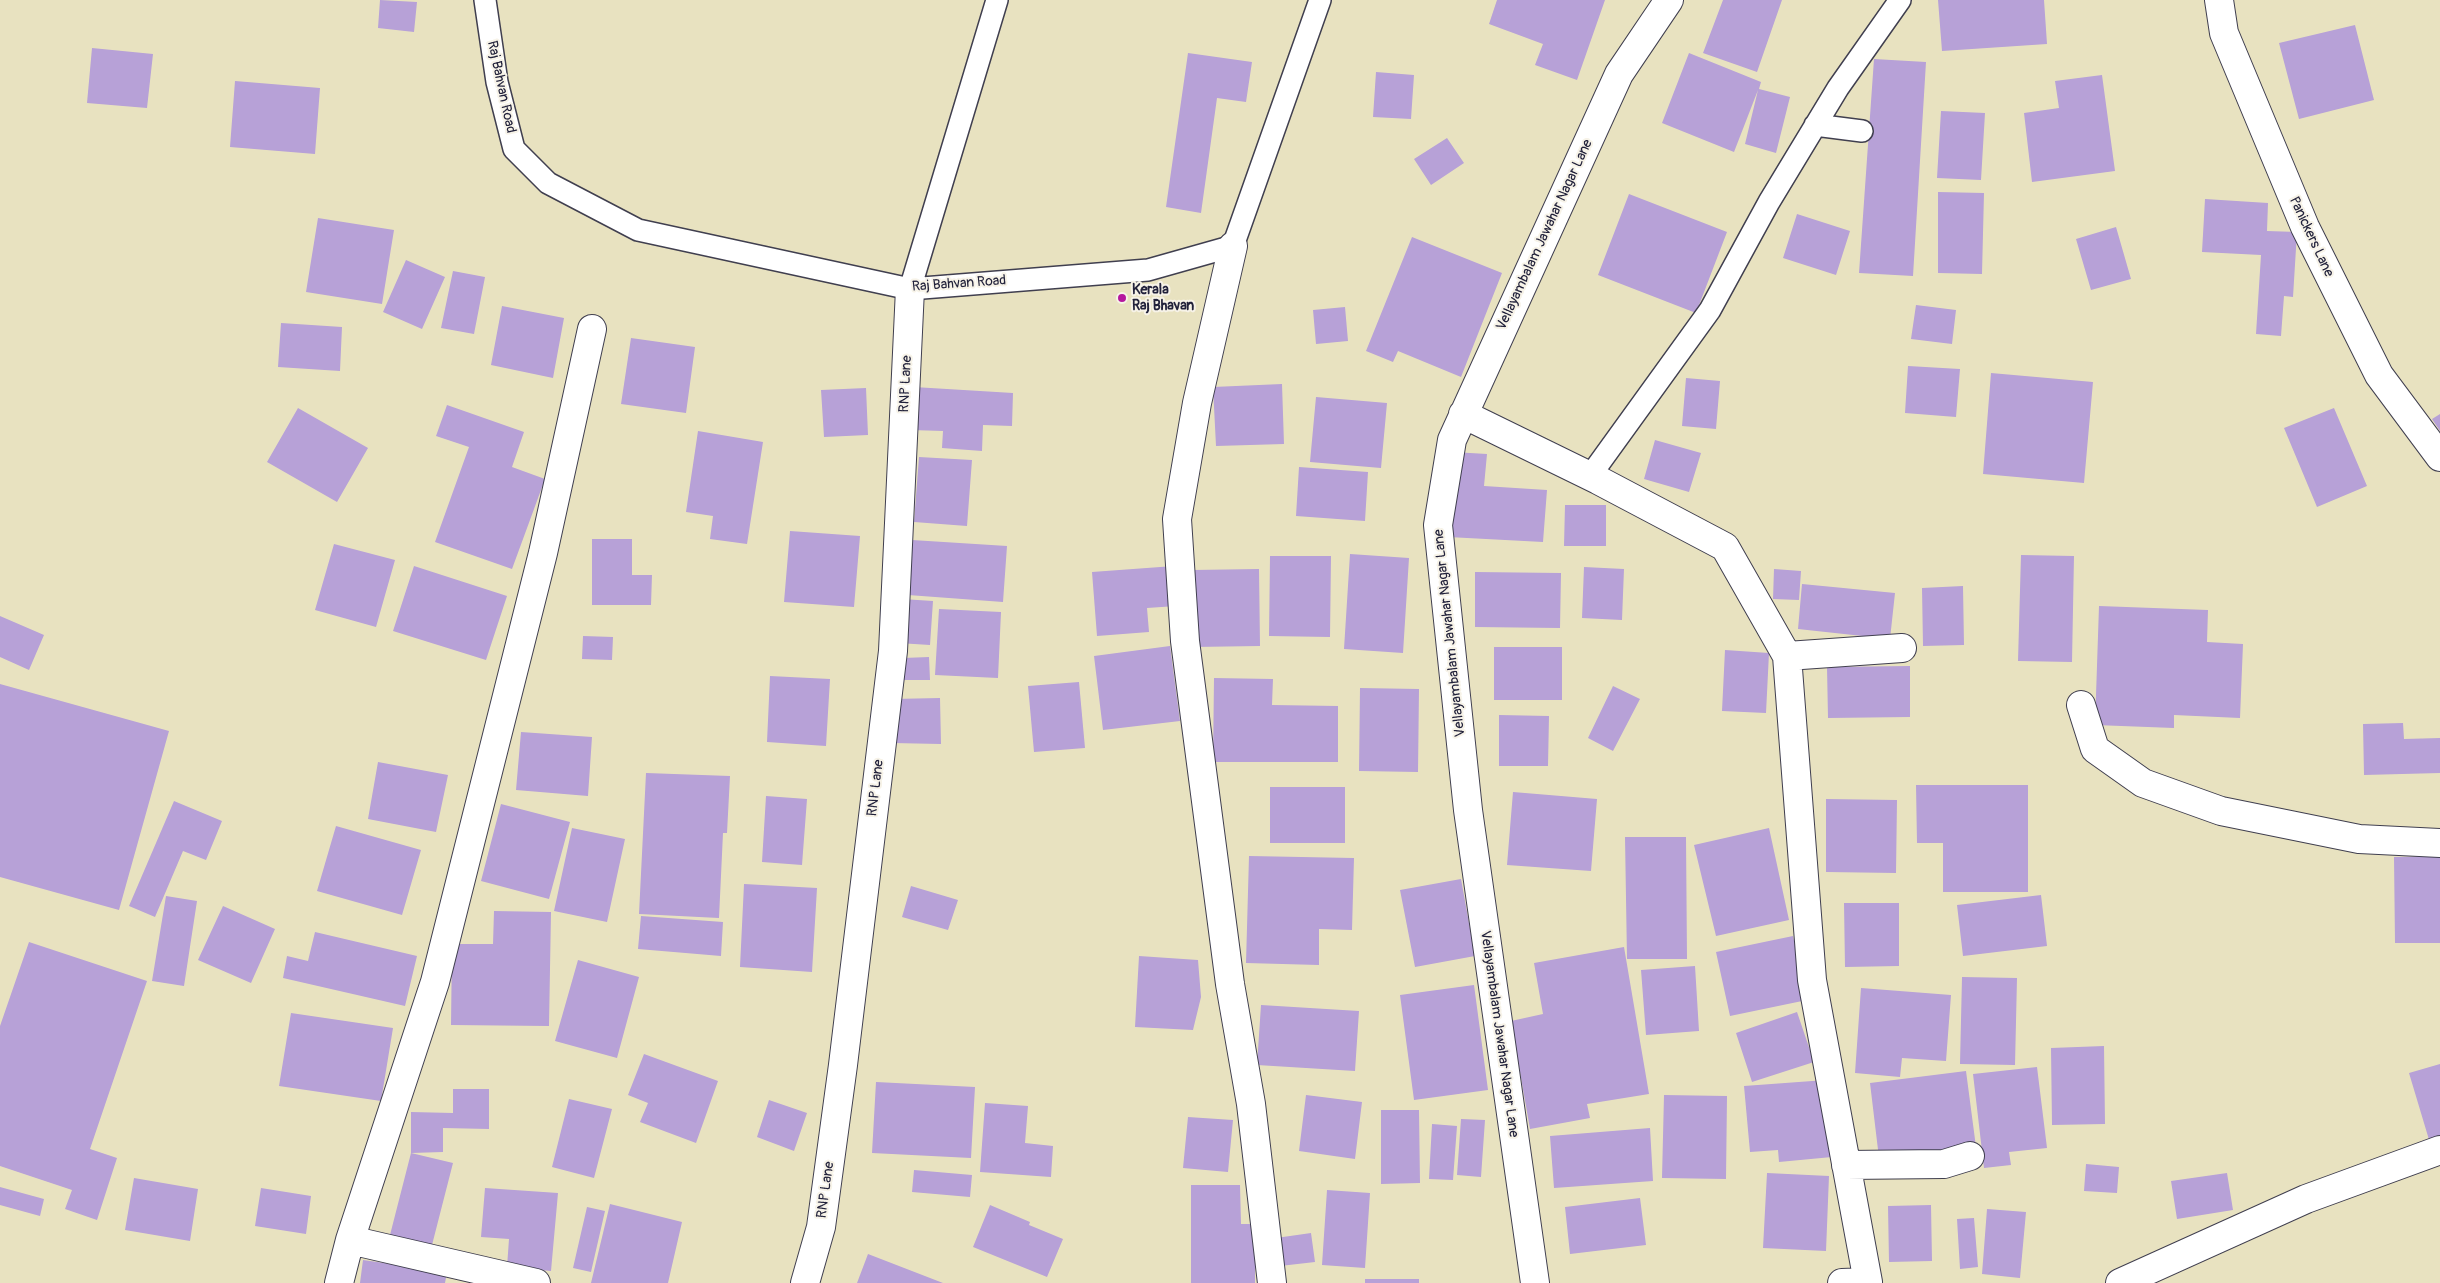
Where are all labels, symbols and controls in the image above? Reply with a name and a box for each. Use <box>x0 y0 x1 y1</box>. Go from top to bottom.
street label: Raj Bahvan Road <box>483 39 519 135</box>
street label: Vellayambalam Jawahar Nagar Lane <box>1493 137 1597 333</box>
street label: Panickers Lane <box>2285 194 2337 280</box>
street label: Raj Bahvan Road <box>911 272 1007 296</box>
place label: Kerala Raj Bhavan <box>1132 282 1194 314</box>
marker: Kerala Raj Bhavan <box>1116 292 1128 304</box>
street label: RNP Lane <box>896 355 916 413</box>
street label: Vellayambalam Jawahar Nagar Lane <box>1431 528 1469 738</box>
street label: RNP Lane <box>864 759 888 817</box>
street label: Vellayambalam Jawahar Nagar Lane <box>1476 929 1522 1139</box>
street label: RNP Lane <box>814 1161 838 1219</box>

